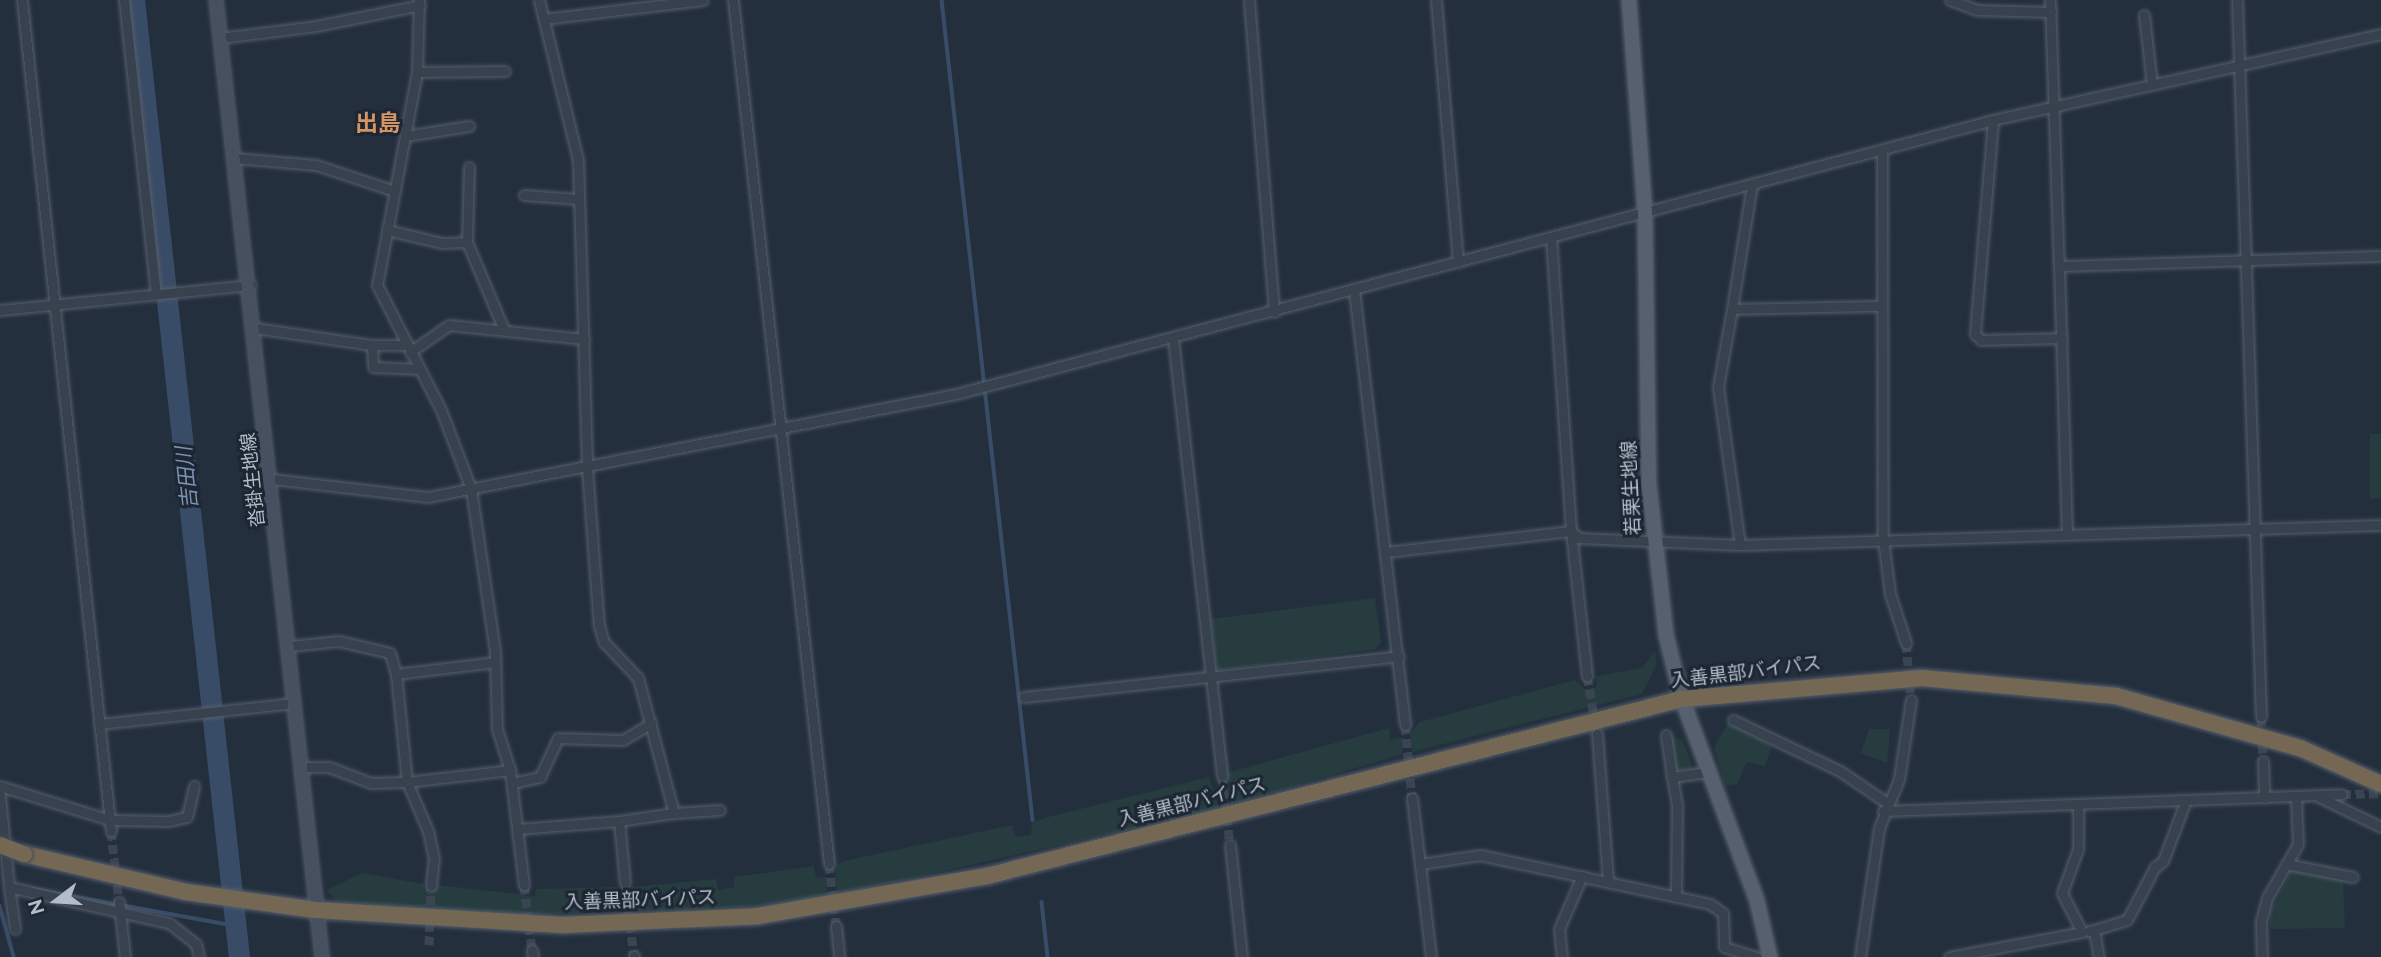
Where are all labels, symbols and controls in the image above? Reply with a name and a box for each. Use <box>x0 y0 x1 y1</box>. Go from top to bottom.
district label: 出島 <box>355 109 401 137</box>
street label: 沓掛生地線 <box>237 432 269 528</box>
street label: 若栗生地線 <box>1617 440 1645 536</box>
water label: 吉田川 <box>171 445 203 511</box>
street label: 入善黒部バイパス <box>1669 651 1823 693</box>
street label: 入善黒部バイパス <box>1115 773 1269 831</box>
north arrow <box>21 866 91 936</box>
street label: 入善黒部バイパス <box>564 886 716 914</box>
text: N <box>23 897 49 917</box>

